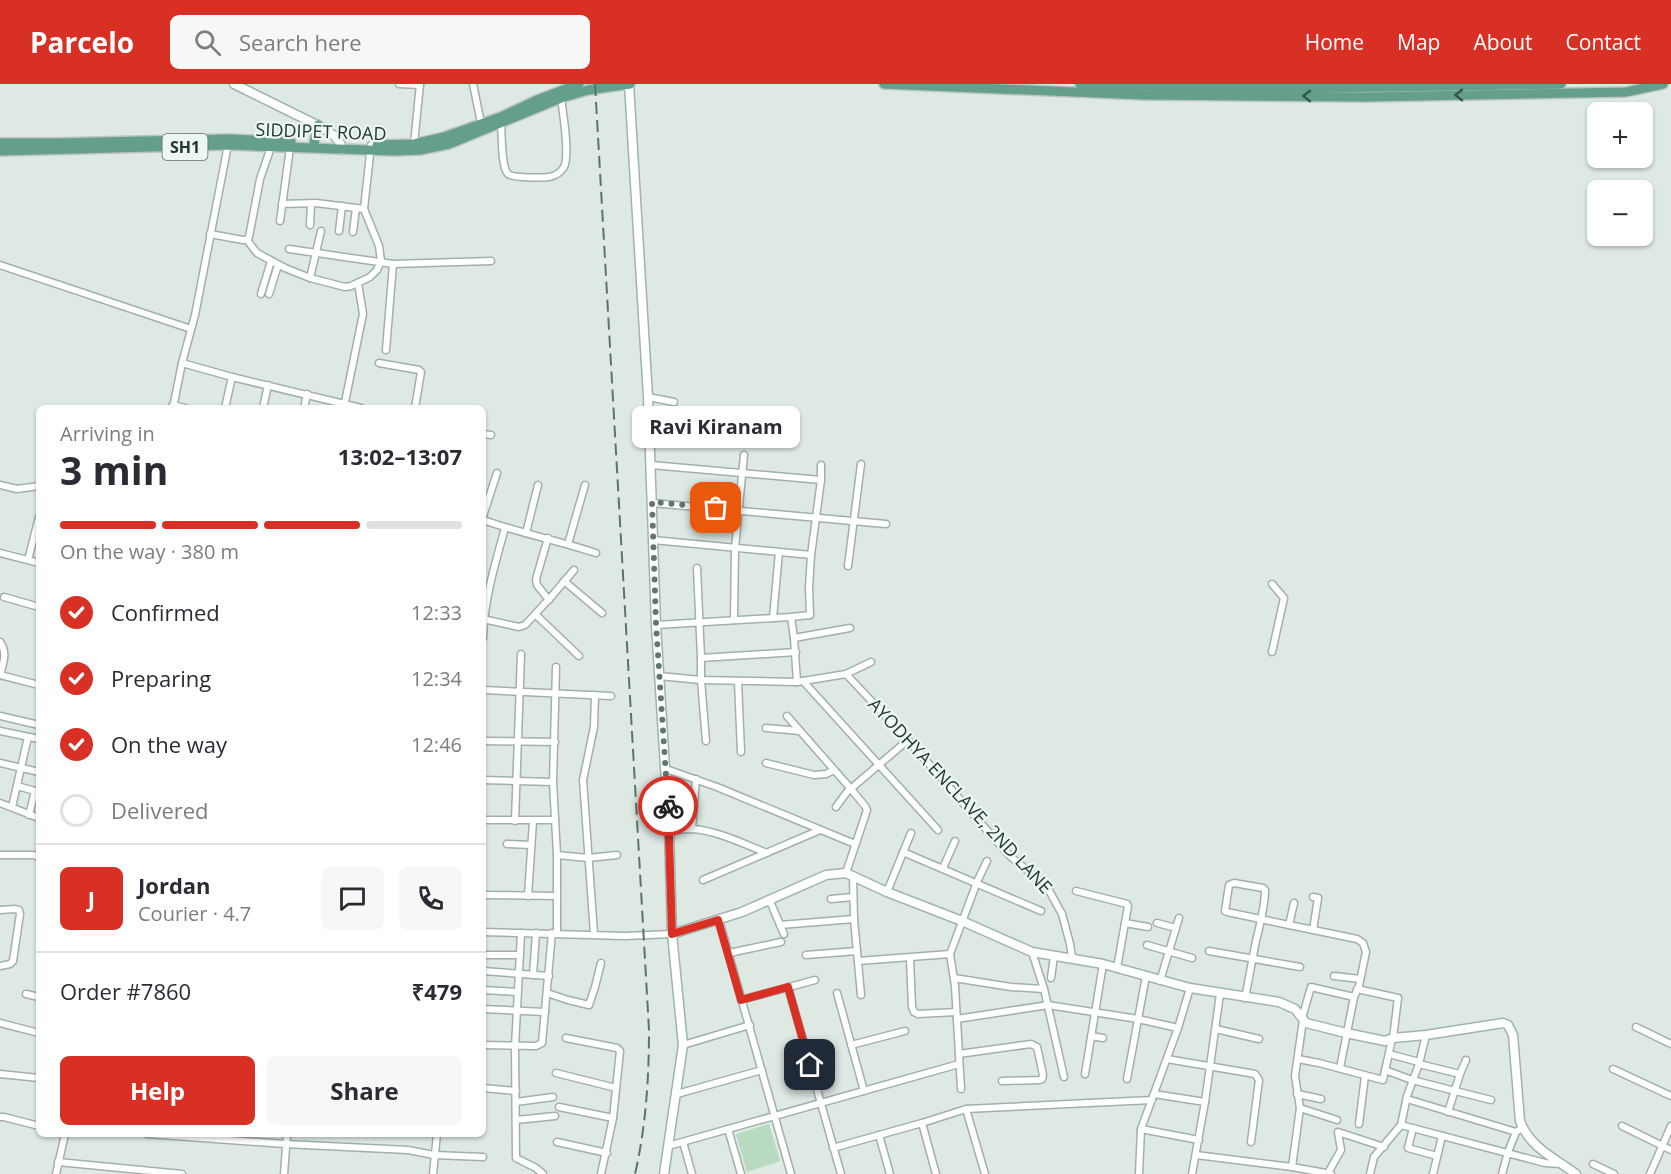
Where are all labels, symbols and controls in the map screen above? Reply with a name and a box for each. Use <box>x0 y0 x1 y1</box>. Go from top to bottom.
search box <box>170 15 590 69</box>
text: Parcelo <box>30 23 134 61</box>
icon: search <box>191 26 224 59</box>
text: Search here <box>239 27 362 57</box>
text: Home <box>1305 28 1364 56</box>
text: Map <box>1397 28 1440 56</box>
text: About <box>1473 28 1533 56</box>
text: Contact <box>1566 28 1641 56</box>
one-way arrow <box>1454 89 1463 101</box>
one-way arrow <box>1302 90 1311 102</box>
map controls <box>1587 102 1653 246</box>
button: + <box>1587 102 1653 168</box>
street label: SIDDIPET ROAD <box>255 117 387 145</box>
road number: SH1 <box>162 134 207 160</box>
button: − <box>1587 180 1653 246</box>
callout: Ravi Kiranam <box>632 406 800 448</box>
text: Ravi Kiranam <box>649 413 783 440</box>
text: Arriving in <box>60 420 155 447</box>
text: 13:02–13:07 <box>338 441 462 471</box>
text: 3 min <box>60 443 168 496</box>
pin <box>690 482 741 533</box>
icon: bag <box>699 491 732 524</box>
text: On the way · 380 m <box>60 538 239 565</box>
icon: check <box>60 596 93 629</box>
text: Confirmed <box>111 597 220 627</box>
text: 12:33 <box>411 599 462 626</box>
icon: check <box>60 662 93 695</box>
text: Preparing <box>111 663 211 693</box>
text: 12:34 <box>411 665 462 692</box>
street label: AYODHYA ENCLAVE, 2ND LANE <box>863 692 1058 898</box>
icon: check <box>60 728 93 761</box>
text: On the way <box>111 729 227 759</box>
text: 12:46 <box>411 731 462 758</box>
courier <box>638 776 698 836</box>
icon: bike <box>652 790 685 823</box>
text: Delivered <box>111 795 209 825</box>
button: chat <box>321 867 384 930</box>
button: phone <box>399 867 462 930</box>
text: Jordan <box>138 870 211 900</box>
text: J <box>88 883 95 913</box>
text: Courier · 4.7 <box>138 900 251 927</box>
text: Order #7860 <box>60 976 191 1006</box>
text: ₹479 <box>412 976 462 1006</box>
pin <box>784 1039 835 1090</box>
icon: home <box>793 1048 826 1081</box>
button: Help <box>60 1056 255 1125</box>
button: Share <box>267 1056 462 1125</box>

